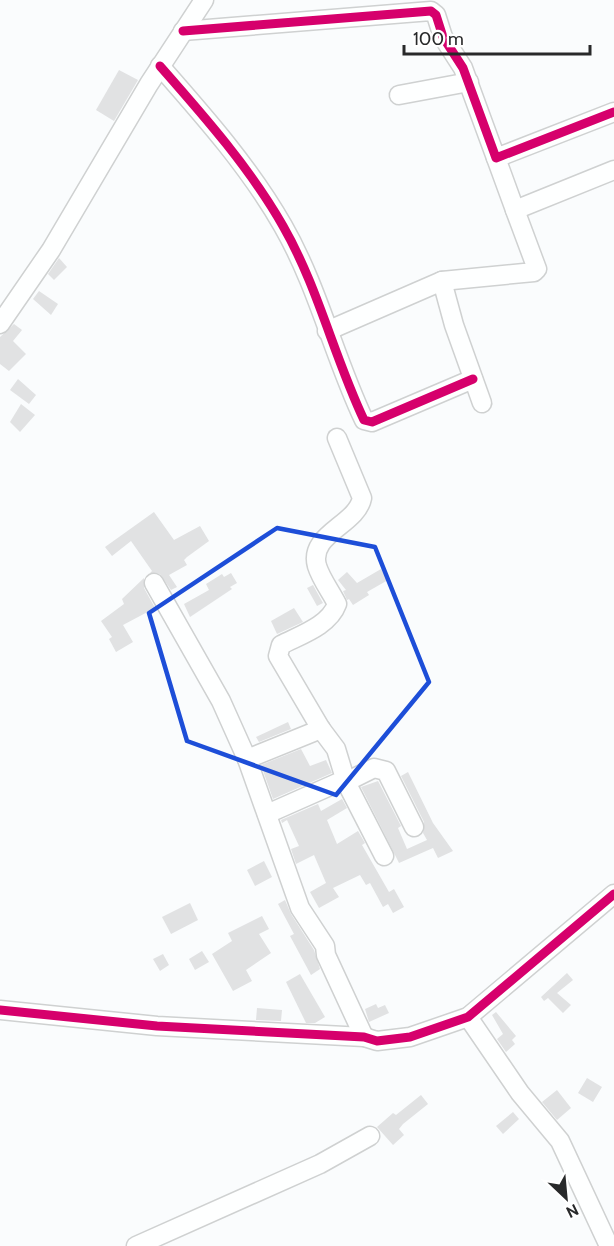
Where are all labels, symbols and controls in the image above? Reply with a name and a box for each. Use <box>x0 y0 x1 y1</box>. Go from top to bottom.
scale bar <box>404 18 590 56</box>
text: 100 m <box>413 28 464 50</box>
north arrow <box>536 1168 596 1228</box>
text: N <box>563 1200 582 1222</box>

